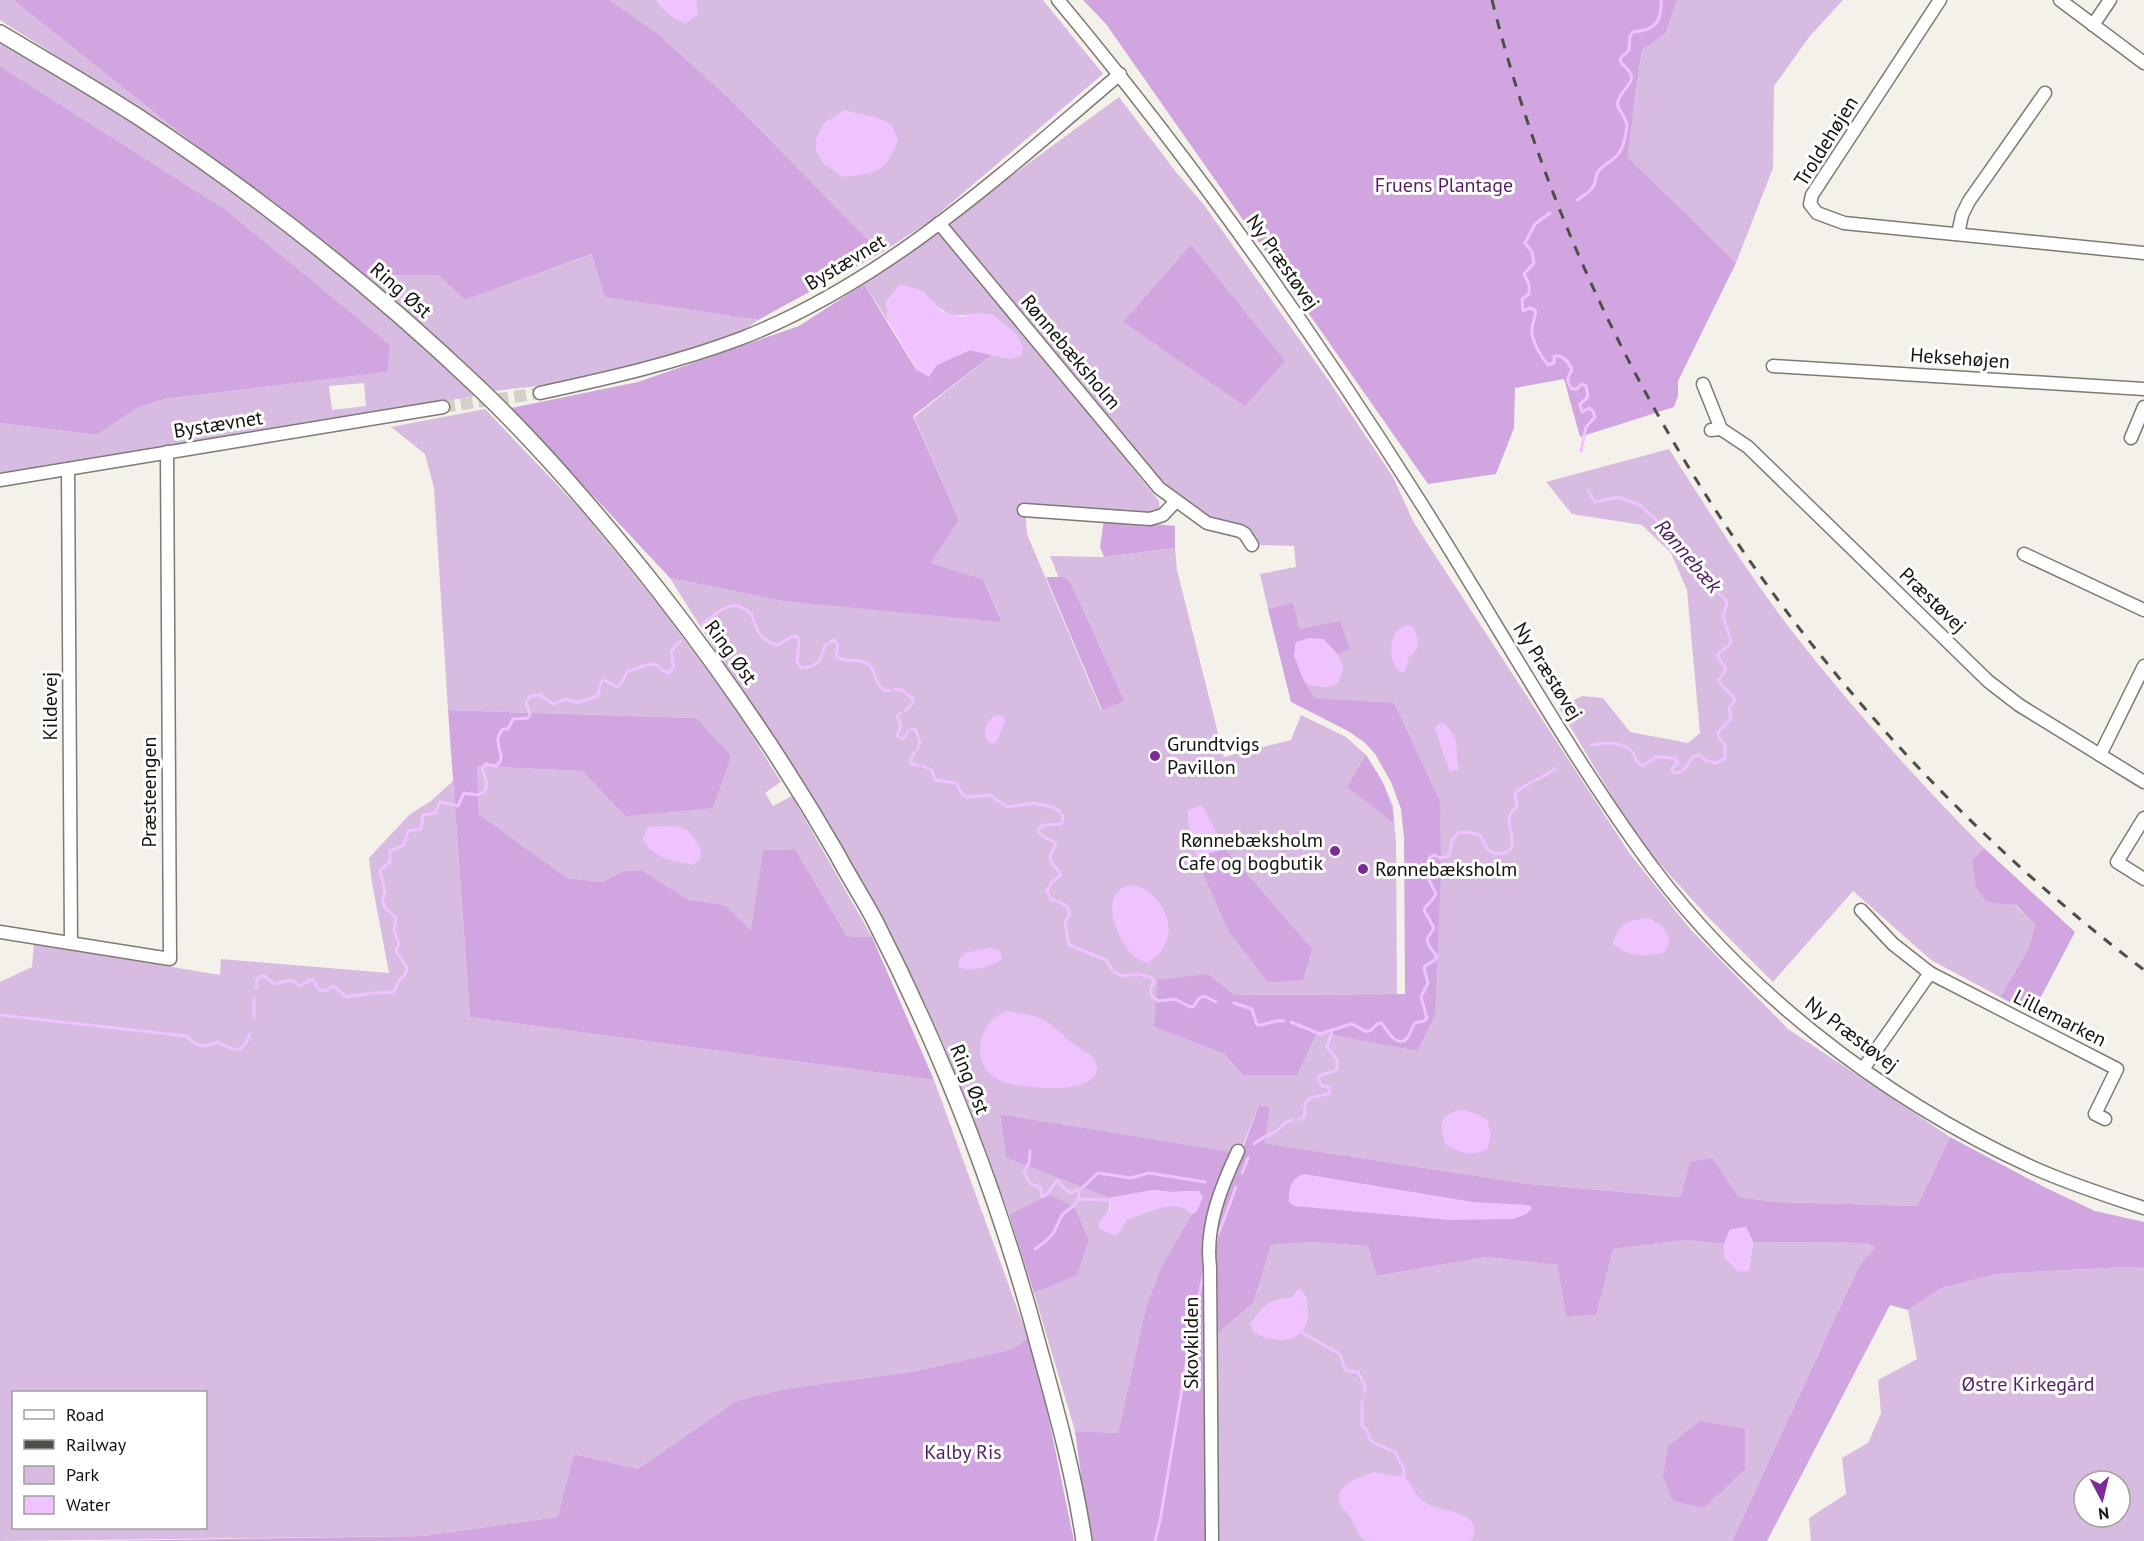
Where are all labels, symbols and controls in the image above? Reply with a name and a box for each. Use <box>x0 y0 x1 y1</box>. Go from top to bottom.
street label: Troldehøjen <box>1788 91 1864 191</box>
park label: Fruens Plantage <box>1375 172 1513 198</box>
street label: Ny Præstøvej <box>1241 209 1325 315</box>
street label: Bystævnet <box>800 228 890 296</box>
street label: Ring Øst <box>365 256 437 324</box>
street label: Rønnebæksholm <box>1015 289 1127 415</box>
street label: Heksehøjen <box>1909 342 2011 374</box>
street label: Bystævnet <box>172 404 265 444</box>
water label: Rønnebæk <box>1649 513 1729 599</box>
street label: Præstøvej <box>1894 562 1972 638</box>
street label: Ring Øst <box>699 615 763 689</box>
street label: Ny Præstøvej <box>1508 617 1588 725</box>
street label: Kildevej <box>37 672 63 740</box>
place label: Grundtvigs Pavillon <box>1167 731 1259 780</box>
street label: Præsteengen <box>136 736 162 848</box>
marker: Grundtvigs Pavillon <box>1148 749 1162 763</box>
place label: Rønnebæksholm Cafe og bogbutik <box>1178 827 1323 876</box>
marker: Rønnebæksholm Cafe og bogbutik <box>1328 844 1342 858</box>
place label: Rønnebæksholm <box>1375 856 1517 882</box>
marker: Rønnebæksholm <box>1356 862 1370 876</box>
street label: Lillemarken <box>2009 984 2111 1052</box>
street label: Ny Præstøvej <box>1800 990 1904 1078</box>
street label: Ring Øst <box>944 1040 996 1118</box>
street label: Skovkilden <box>1178 1297 1204 1389</box>
park label: Østre Kirkegård <box>1961 1371 2095 1397</box>
legend <box>12 1391 207 1529</box>
text: Road <box>66 1403 104 1426</box>
text: Railway <box>66 1433 127 1456</box>
park label: Kalby Ris <box>924 1439 1002 1465</box>
text: Park <box>66 1463 99 1486</box>
north arrow <box>2072 1469 2132 1529</box>
text: Water <box>66 1493 110 1516</box>
text: N <box>2097 1503 2110 1524</box>

